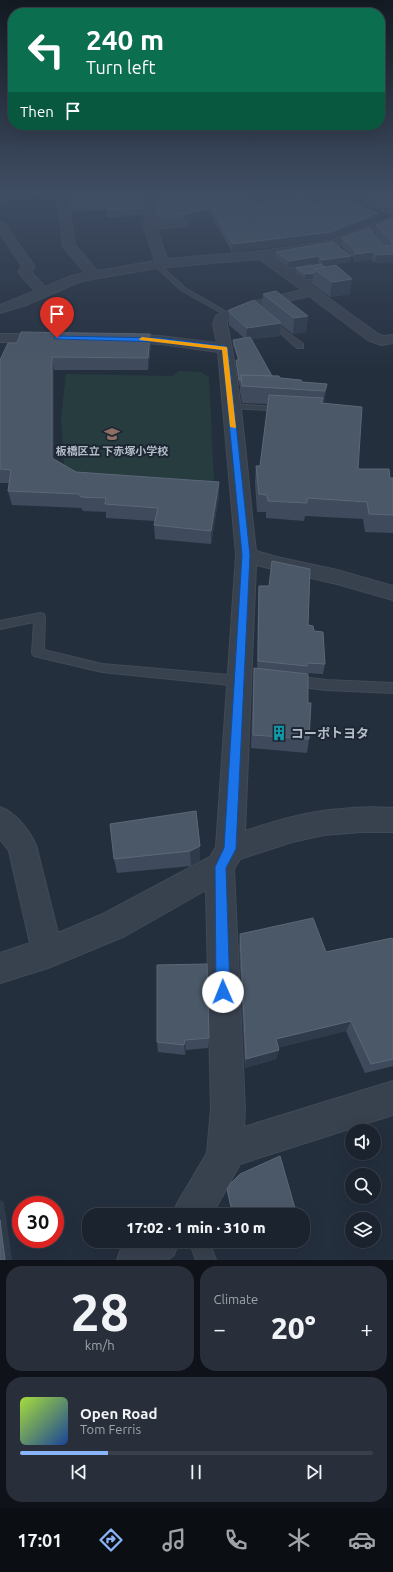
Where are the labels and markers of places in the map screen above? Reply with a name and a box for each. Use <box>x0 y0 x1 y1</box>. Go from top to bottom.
pin <box>40 297 74 338</box>
school or university icon: 板橋区立 下赤塚小学校 <box>103 425 121 443</box>
place label: 板橋区立 下赤塚小学校 <box>56 445 168 457</box>
building icon: コーポトヨタ <box>270 724 288 742</box>
place label: コーポトヨタ <box>291 726 369 740</box>

